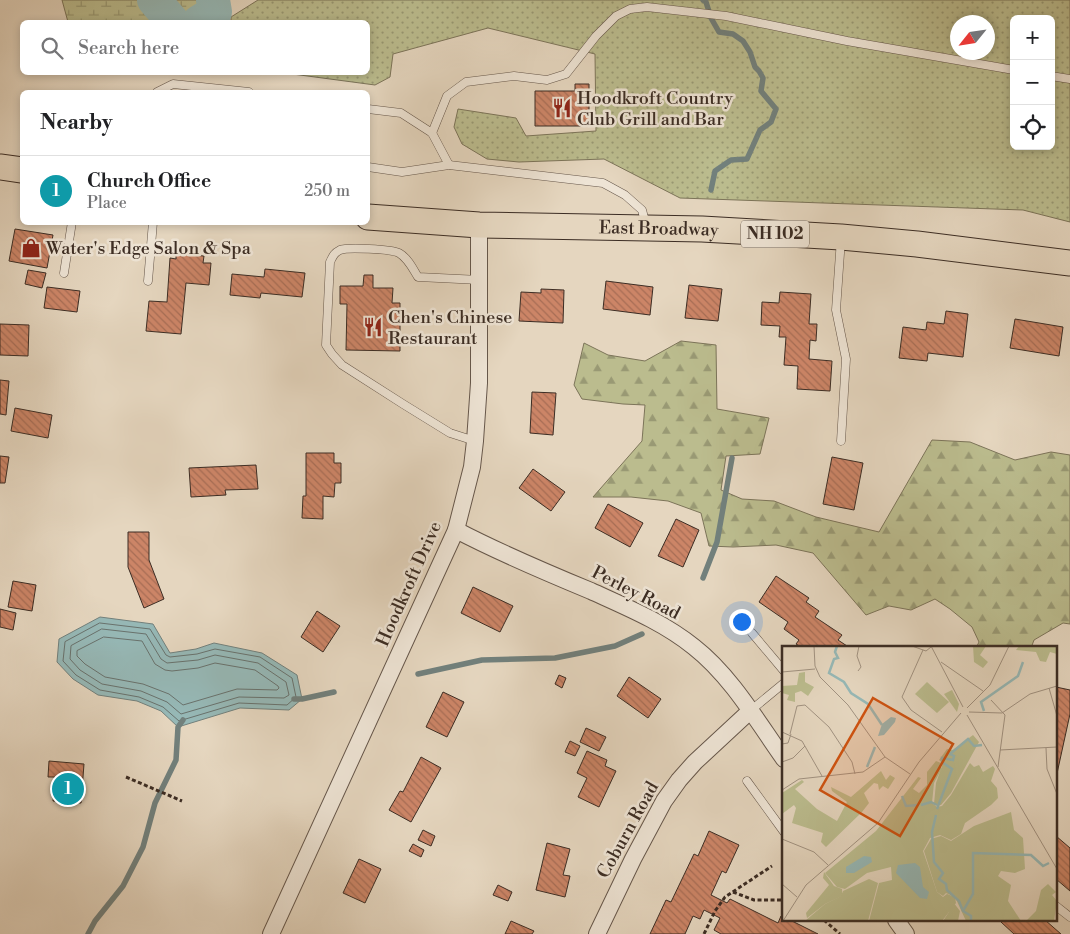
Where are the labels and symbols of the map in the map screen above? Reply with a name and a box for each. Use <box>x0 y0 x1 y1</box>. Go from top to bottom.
north arrow <box>950 15 995 60</box>
place label: Hoodkroft Country Club Grill and Bar <box>577 87 733 131</box>
restaurant icon: Hoodkroft Country Club Grill and Bar <box>551 97 573 119</box>
street label: East Broadway <box>599 216 719 241</box>
road number: NH 102 <box>741 220 809 248</box>
shop icon: Water's Edge Salon & Spa <box>20 237 42 259</box>
place label: Water's Edge Salon & Spa <box>45 237 252 260</box>
place label: Chen's Chinese Restaurant <box>388 306 512 350</box>
restaurant icon: Chen's Chinese Restaurant <box>362 316 384 338</box>
street label: Hoodkroft Drive <box>371 518 447 650</box>
street label: Perley Road <box>588 561 685 625</box>
your location <box>729 609 755 635</box>
inset map <box>782 646 1058 922</box>
pin: 1 <box>52 770 84 808</box>
street label: Coburn Road <box>592 777 664 882</box>

